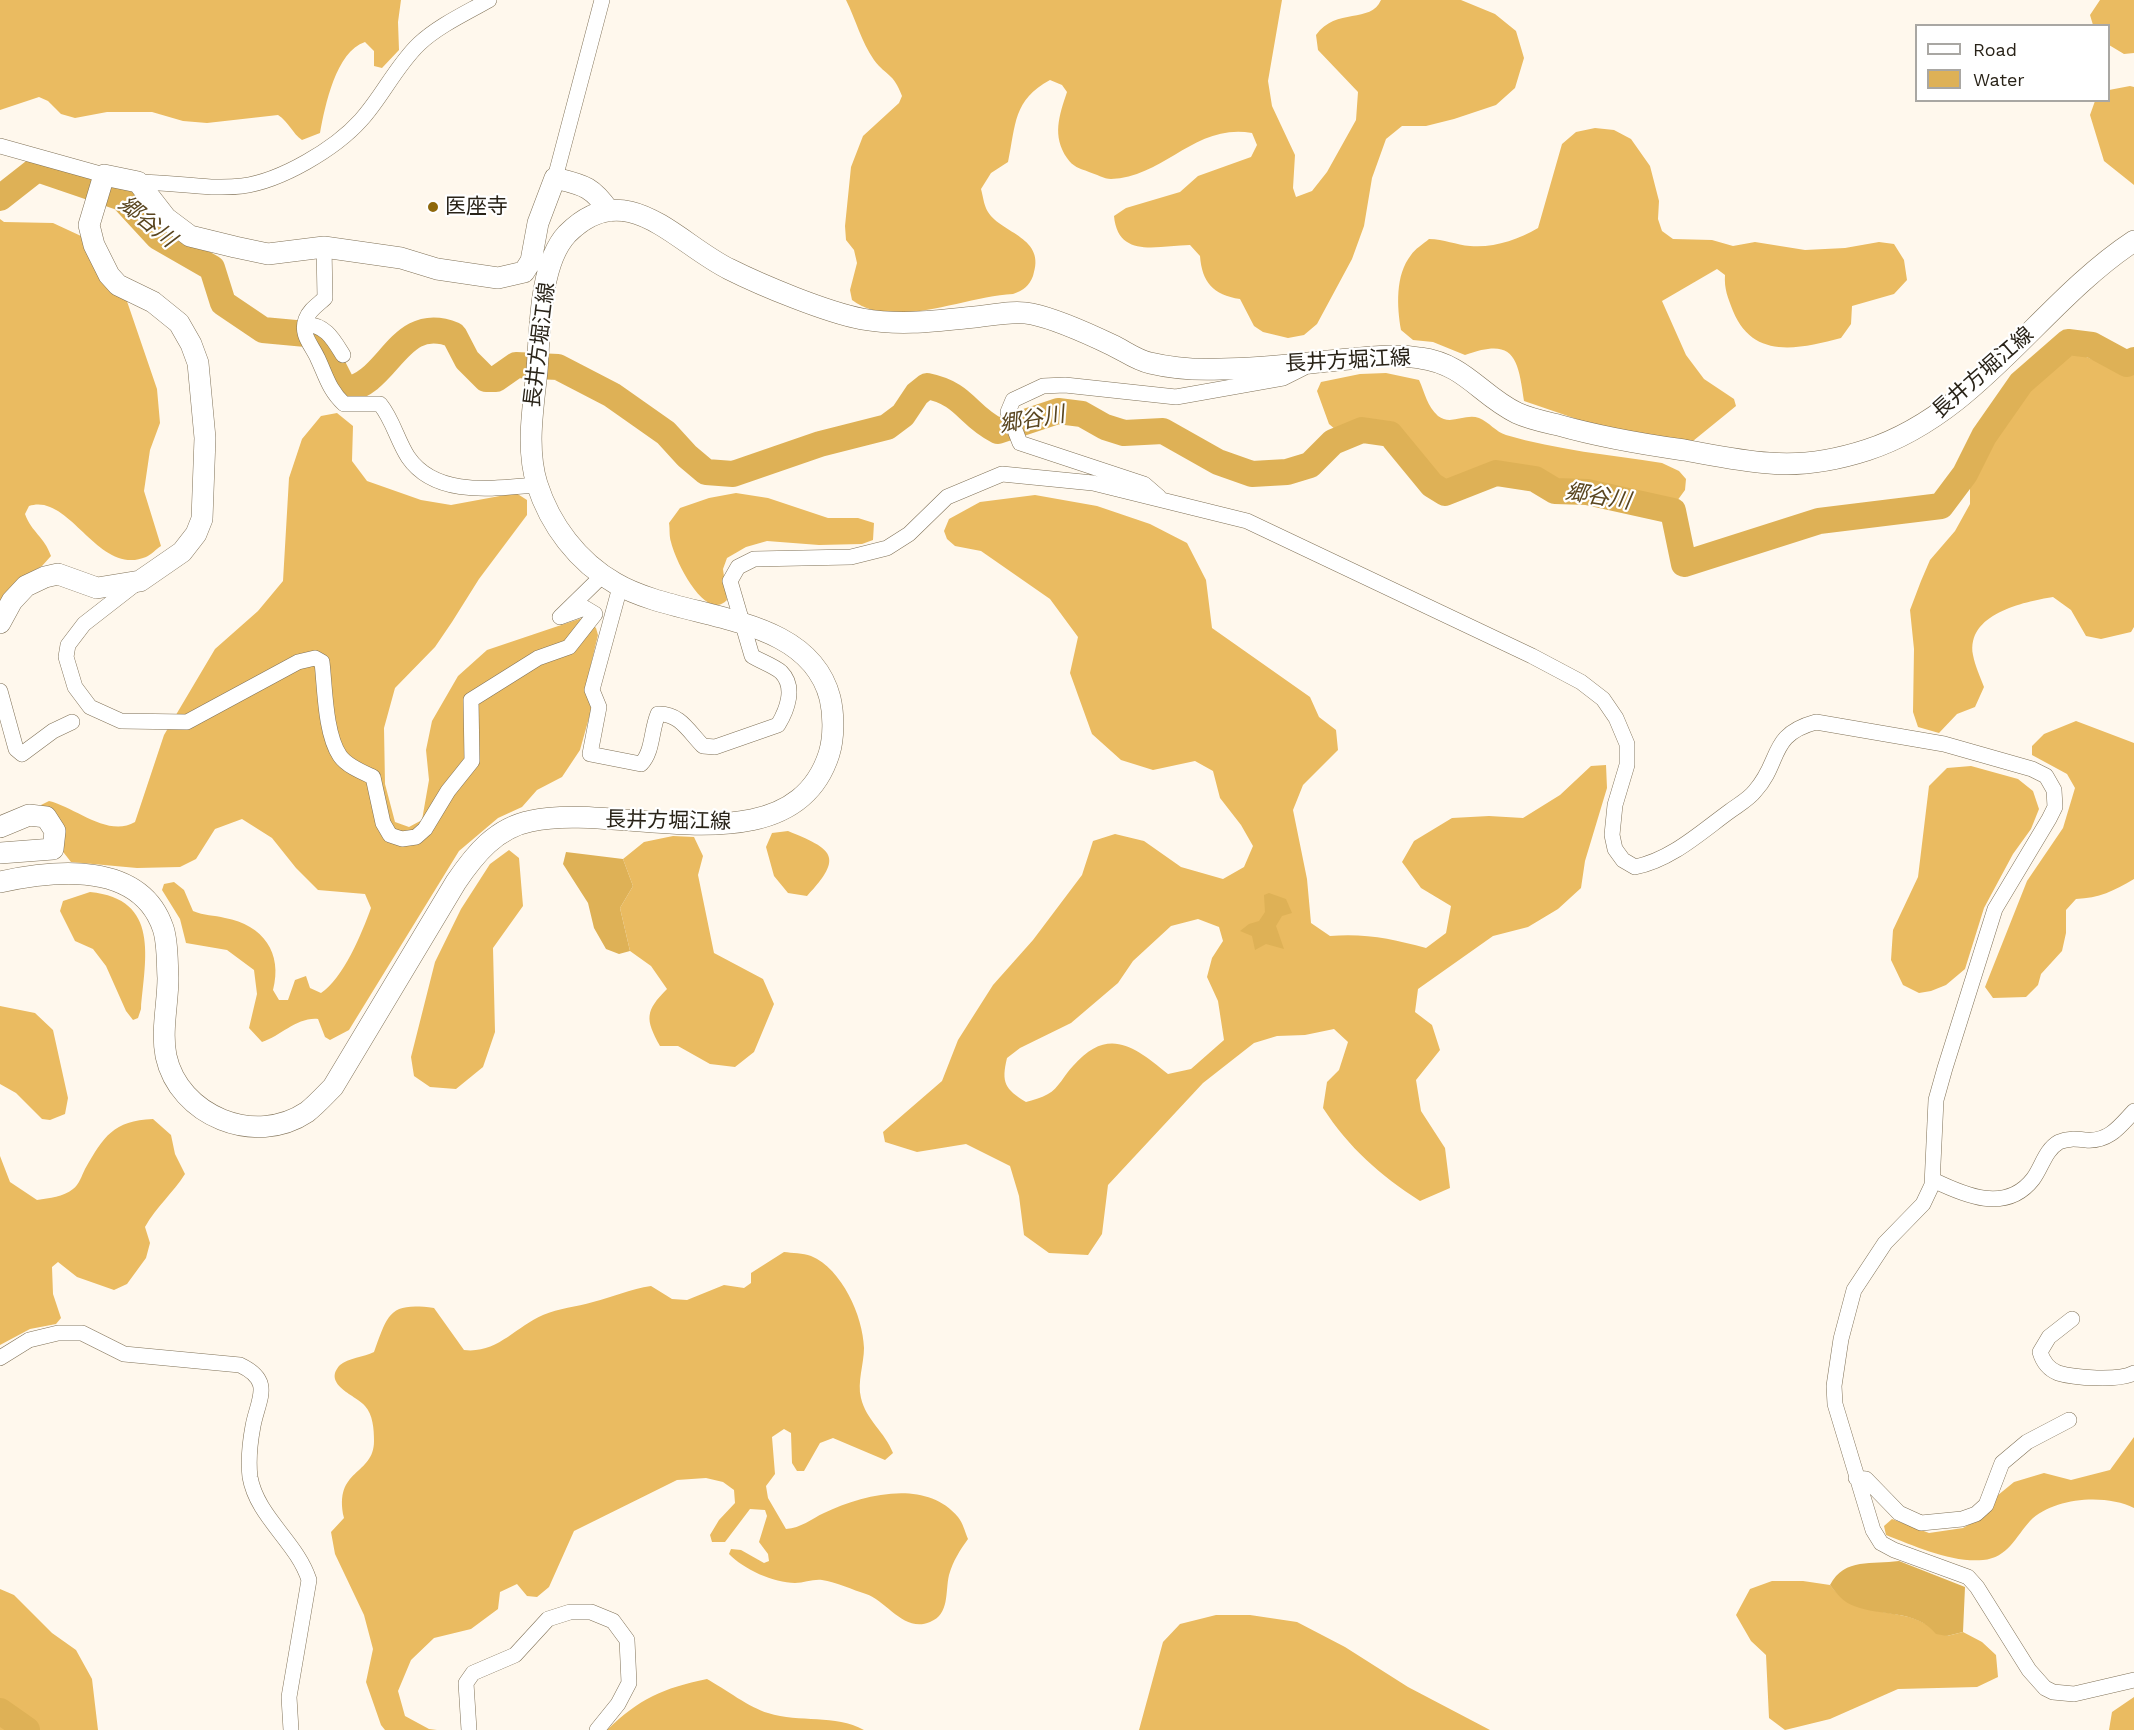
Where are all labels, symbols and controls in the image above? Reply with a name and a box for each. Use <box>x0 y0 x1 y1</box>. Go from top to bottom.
legend <box>1915 24 2110 102</box>
text: Road <box>1973 39 2017 60</box>
text: Water <box>1973 69 2025 90</box>
water label: 郷谷川 <box>113 191 181 253</box>
place label: 医座寺 <box>445 194 508 220</box>
marker: 医座寺 <box>426 200 440 214</box>
street label: 長井方堀江線 <box>520 281 560 409</box>
street label: 長井方堀江線 <box>1927 322 2039 424</box>
street label: 長井方堀江線 <box>1284 345 1412 377</box>
water label: 郷谷川 <box>997 401 1067 439</box>
water label: 郷谷川 <box>1563 479 1633 515</box>
street label: 長井方堀江線 <box>605 807 731 835</box>

